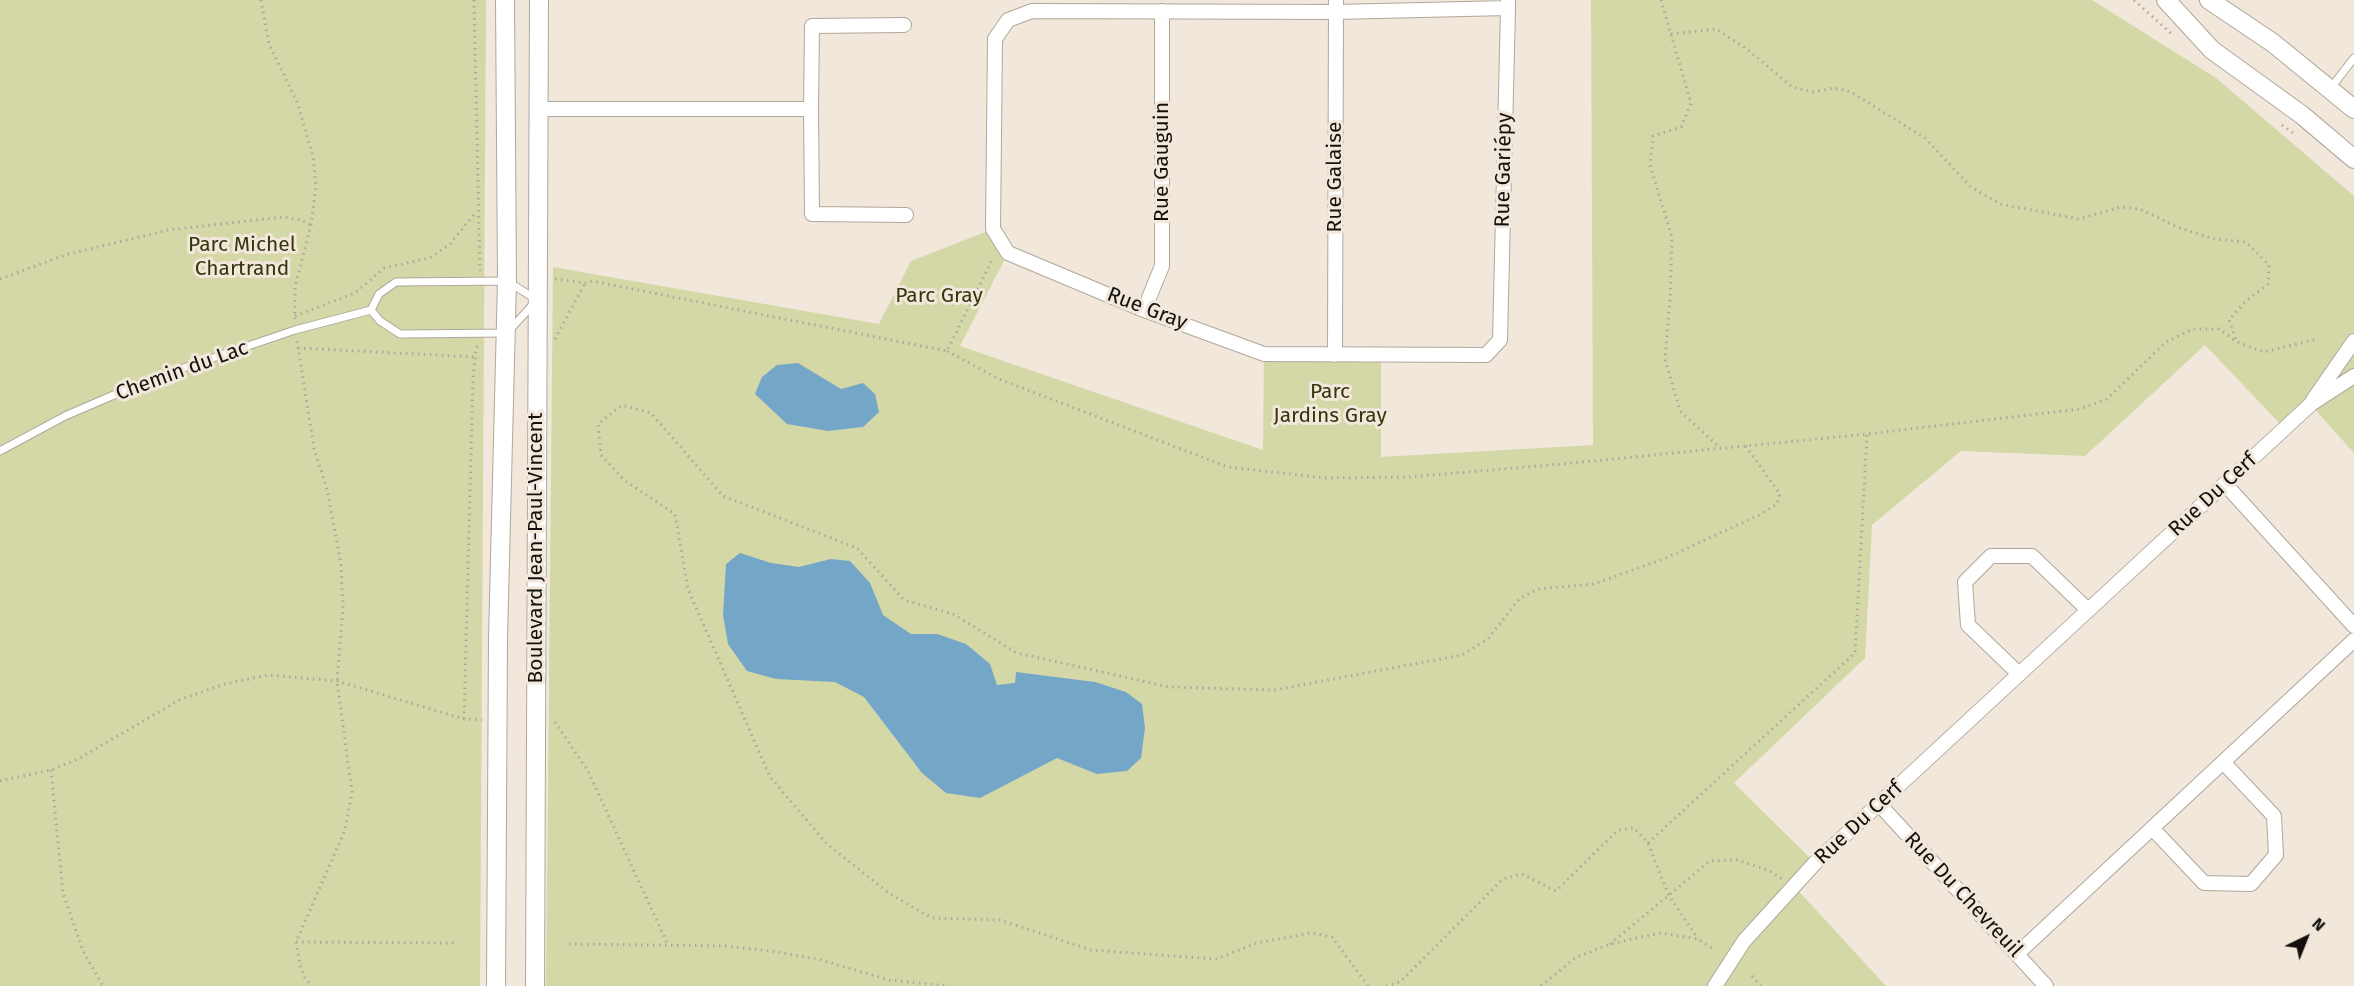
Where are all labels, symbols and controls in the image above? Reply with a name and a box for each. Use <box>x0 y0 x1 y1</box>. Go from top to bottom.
street label: Rue Gauguin <box>1149 102 1175 222</box>
street label: Rue Gariépy <box>1490 112 1518 228</box>
street label: Rue Galaise <box>1322 121 1348 233</box>
park label: Parc Michel Chartrand <box>188 232 296 282</box>
street label: Rue Gray <box>1103 282 1191 336</box>
park label: Parc Gray <box>895 283 983 309</box>
street label: Chemin du Lac <box>112 335 252 407</box>
park label: Parc Jardins Gray <box>1273 379 1387 429</box>
street label: Boulevard Jean-Paul-Vincent <box>523 413 549 683</box>
street label: Rue Du Cerf <box>2164 448 2262 542</box>
street label: Rue Du Cerf <box>1810 776 1908 870</box>
street label: Rue Du Chevreuil <box>1899 827 2027 963</box>
north arrow <box>2276 908 2336 968</box>
text: N <box>2308 914 2329 935</box>

